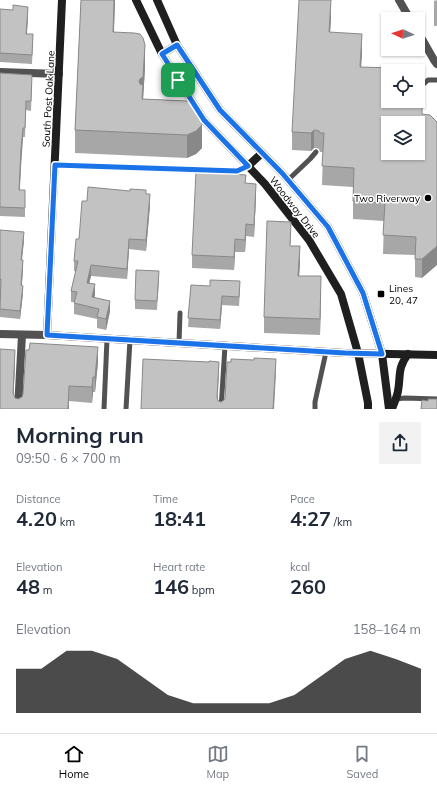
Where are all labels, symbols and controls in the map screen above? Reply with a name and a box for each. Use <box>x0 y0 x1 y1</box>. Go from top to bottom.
north arrow <box>381 12 425 56</box>
map controls <box>381 12 425 160</box>
street label: South Post Oak Lane <box>39 50 58 148</box>
pin <box>161 63 195 97</box>
button: locate <box>381 64 425 108</box>
icon: arrive <box>167 69 189 91</box>
button: layers <box>381 116 425 160</box>
street label: Woodway Drive <box>267 174 323 241</box>
place label: Two Riverway <box>354 192 421 205</box>
marker: Two Riverway <box>423 193 433 203</box>
place label: Lines 20, 47 <box>389 282 418 307</box>
marker: Lines 20, 47 <box>376 289 386 299</box>
text: Morning run <box>16 421 144 449</box>
button: share <box>379 422 421 464</box>
text: 09:50 · 6 × 700 m <box>16 450 121 466</box>
text: Distance <box>16 492 60 506</box>
text: Time <box>153 492 178 506</box>
text: Pace <box>290 492 315 506</box>
text: 4.20 <box>16 506 57 531</box>
text: 18:41 <box>153 506 206 531</box>
text: 4:27 <box>290 506 331 531</box>
text: km <box>57 515 75 529</box>
text: /km <box>331 515 352 529</box>
text: Elevation <box>16 560 63 574</box>
text: Heart rate <box>153 560 205 574</box>
text: kcal <box>290 560 310 574</box>
text: 48 <box>16 574 40 599</box>
text: 146 <box>153 574 189 599</box>
text: 260 <box>290 574 326 599</box>
text: m <box>40 583 53 597</box>
text: bpm <box>189 583 215 597</box>
text: Elevation <box>16 621 71 637</box>
text: 158–164 m <box>353 621 421 637</box>
tab: Home <box>59 743 89 781</box>
tab: Map <box>206 743 229 781</box>
tab: Saved <box>347 743 378 781</box>

